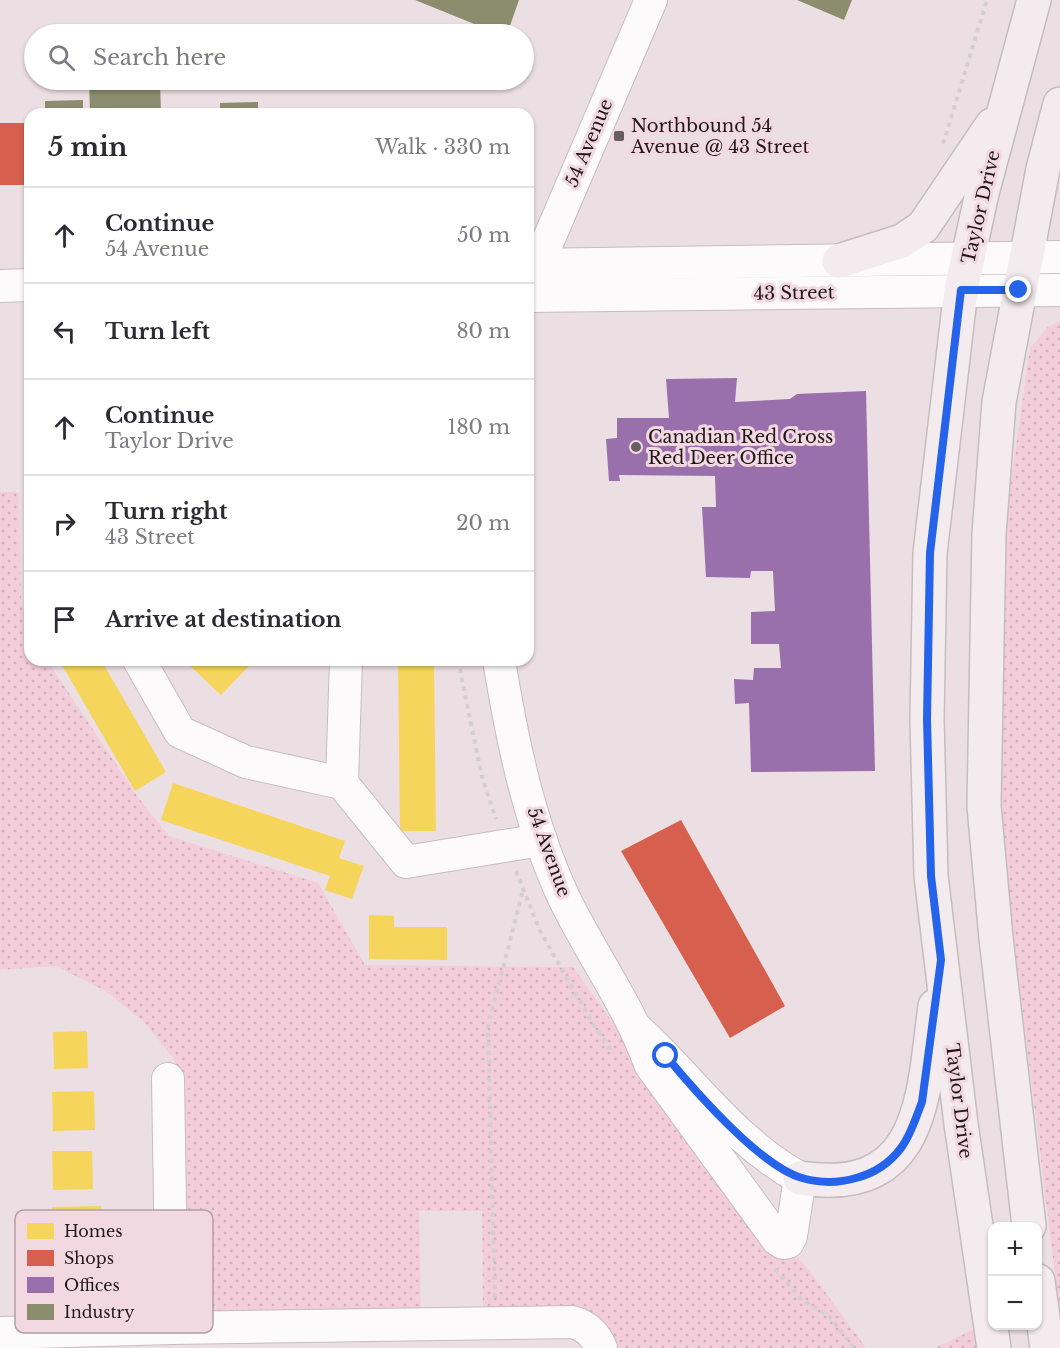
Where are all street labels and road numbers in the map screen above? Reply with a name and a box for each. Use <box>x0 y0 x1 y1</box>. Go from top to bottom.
street label: 54 Avenue <box>561 96 617 190</box>
street label: Taylor Drive <box>957 148 1005 266</box>
street label: 43 Street <box>753 281 835 305</box>
street label: 54 Avenue <box>523 804 575 900</box>
street label: Taylor Drive <box>941 1042 977 1160</box>

